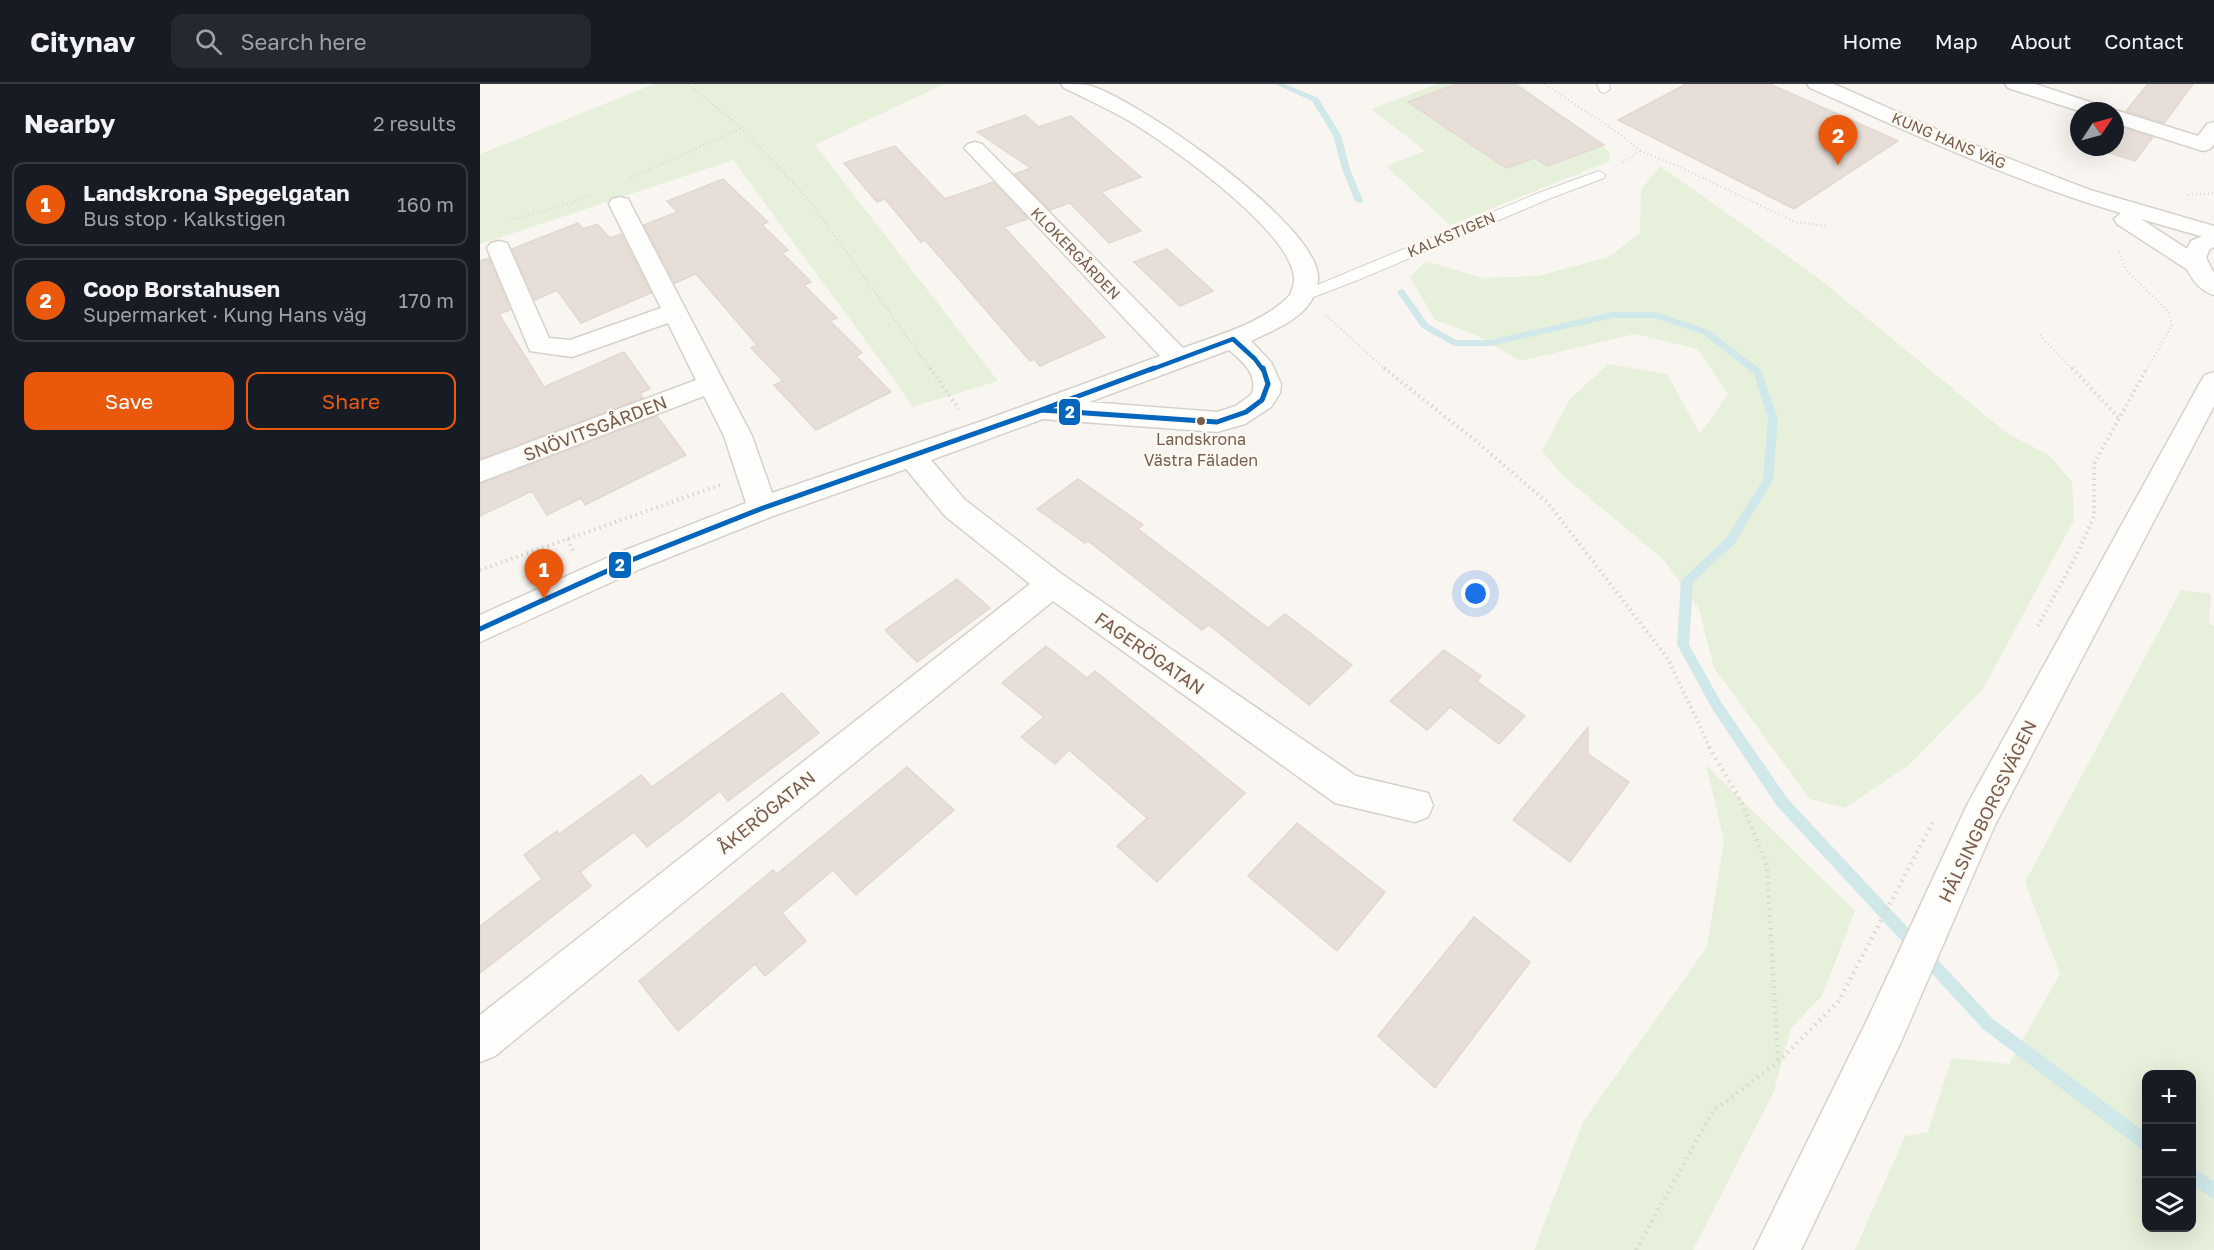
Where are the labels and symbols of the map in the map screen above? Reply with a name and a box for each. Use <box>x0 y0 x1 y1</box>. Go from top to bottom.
north arrow <box>2070 102 2124 156</box>
street label: KUNG HANS VÄG <box>1889 108 2009 172</box>
pin: 2 <box>1818 116 1858 165</box>
street label: KLOKERGÅRDEN <box>1028 203 1124 303</box>
street label: KALKSTIGEN <box>1404 207 1498 261</box>
street label: SNÖVITSGÅRDEN <box>520 390 670 466</box>
line badge: 2 <box>1058 398 1081 426</box>
text: 2 <box>1065 402 1075 422</box>
marker: Landskrona Västra Fäladen <box>1195 415 1207 427</box>
place label: Landskrona Västra Fäladen <box>1144 429 1258 470</box>
pin: 1 <box>524 550 564 599</box>
line badge: 2 <box>608 551 632 579</box>
text: 2 <box>615 555 625 575</box>
your location <box>1461 579 1490 608</box>
street label: FAGERÖGATAN <box>1091 607 1209 699</box>
street label: HÄLSINGBORGSVÄGEN <box>1933 716 2041 906</box>
street label: ÅKERÖGATAN <box>713 766 819 858</box>

